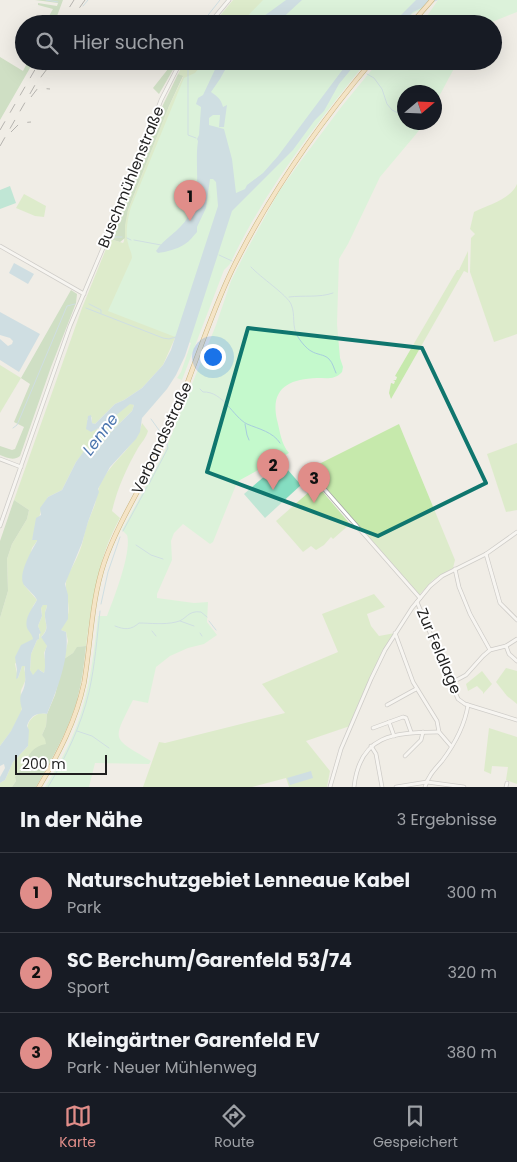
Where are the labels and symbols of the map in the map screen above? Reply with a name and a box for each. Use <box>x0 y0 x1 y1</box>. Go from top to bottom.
north arrow <box>397 85 442 130</box>
street label: Buschmühlenstraße <box>92 103 169 251</box>
pin: 1 <box>174 180 206 221</box>
your location <box>200 344 226 370</box>
street label: Verbandsstraße <box>126 378 197 497</box>
water label: Lenne <box>77 408 124 460</box>
pin: 2 <box>257 449 289 490</box>
pin: 3 <box>298 462 330 503</box>
street label: Zur Feldlage <box>412 605 467 697</box>
scale bar <box>15 752 108 775</box>

